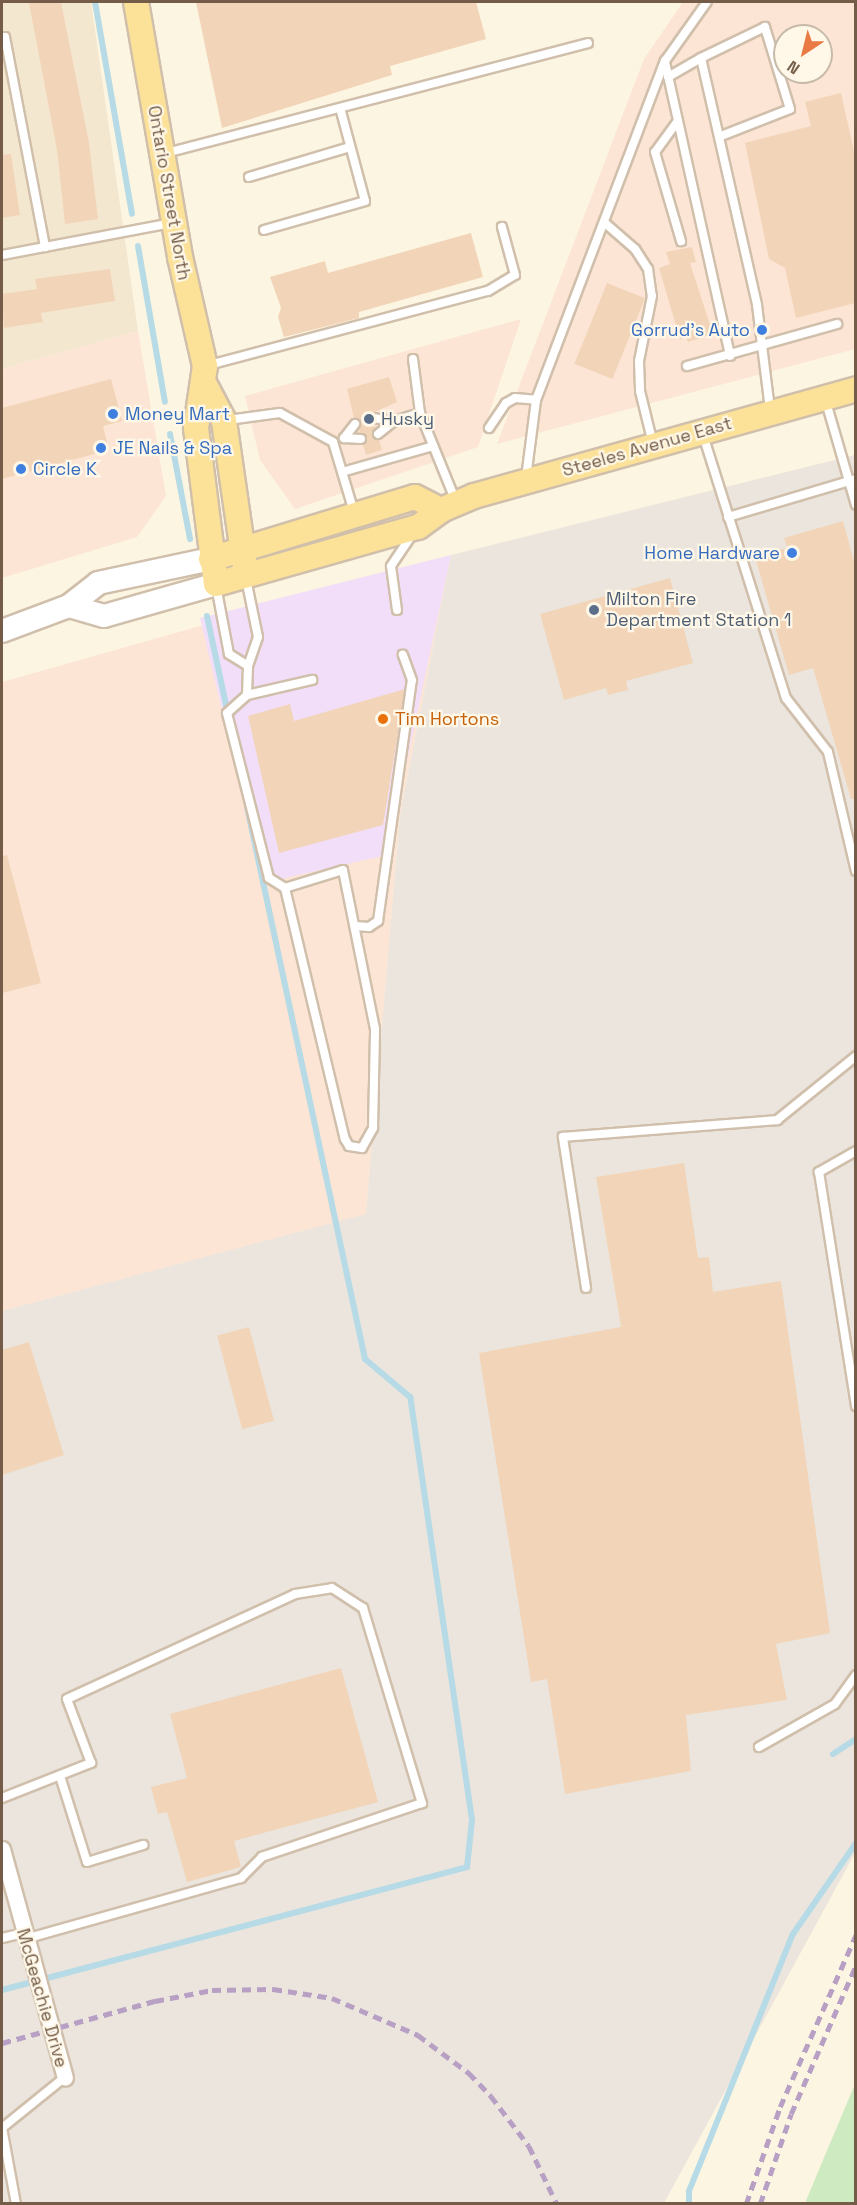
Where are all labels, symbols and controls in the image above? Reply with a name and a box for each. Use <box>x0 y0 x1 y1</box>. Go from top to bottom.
north arrow <box>773 24 833 84</box>
text: N <box>783 56 804 79</box>
street label: Ontario Street North <box>143 104 195 282</box>
place label: Gorrud's Auto <box>631 319 750 341</box>
marker: Gorrud's Auto <box>755 323 769 337</box>
place label: Money Mart <box>125 403 230 425</box>
marker: Money Mart <box>106 407 120 421</box>
place label: Husky <box>381 408 434 430</box>
marker: Husky <box>362 412 376 426</box>
street label: Steeles Avenue East <box>560 412 734 482</box>
place label: JE Nails & Spa <box>113 437 232 459</box>
marker: JE Nails & Spa <box>94 441 108 455</box>
place label: Circle K <box>33 458 97 480</box>
marker: Circle K <box>14 462 28 476</box>
place label: Home Hardware <box>644 542 780 564</box>
marker: Home Hardware <box>785 546 799 560</box>
place label: Milton Fire Department Station 1 <box>606 589 791 632</box>
marker: Milton Fire Department Station 1 <box>587 603 601 617</box>
place label: Tim Hortons <box>395 708 499 730</box>
marker: Tim Hortons <box>376 712 390 726</box>
street label: McGeachie Drive <box>12 1926 72 2070</box>

